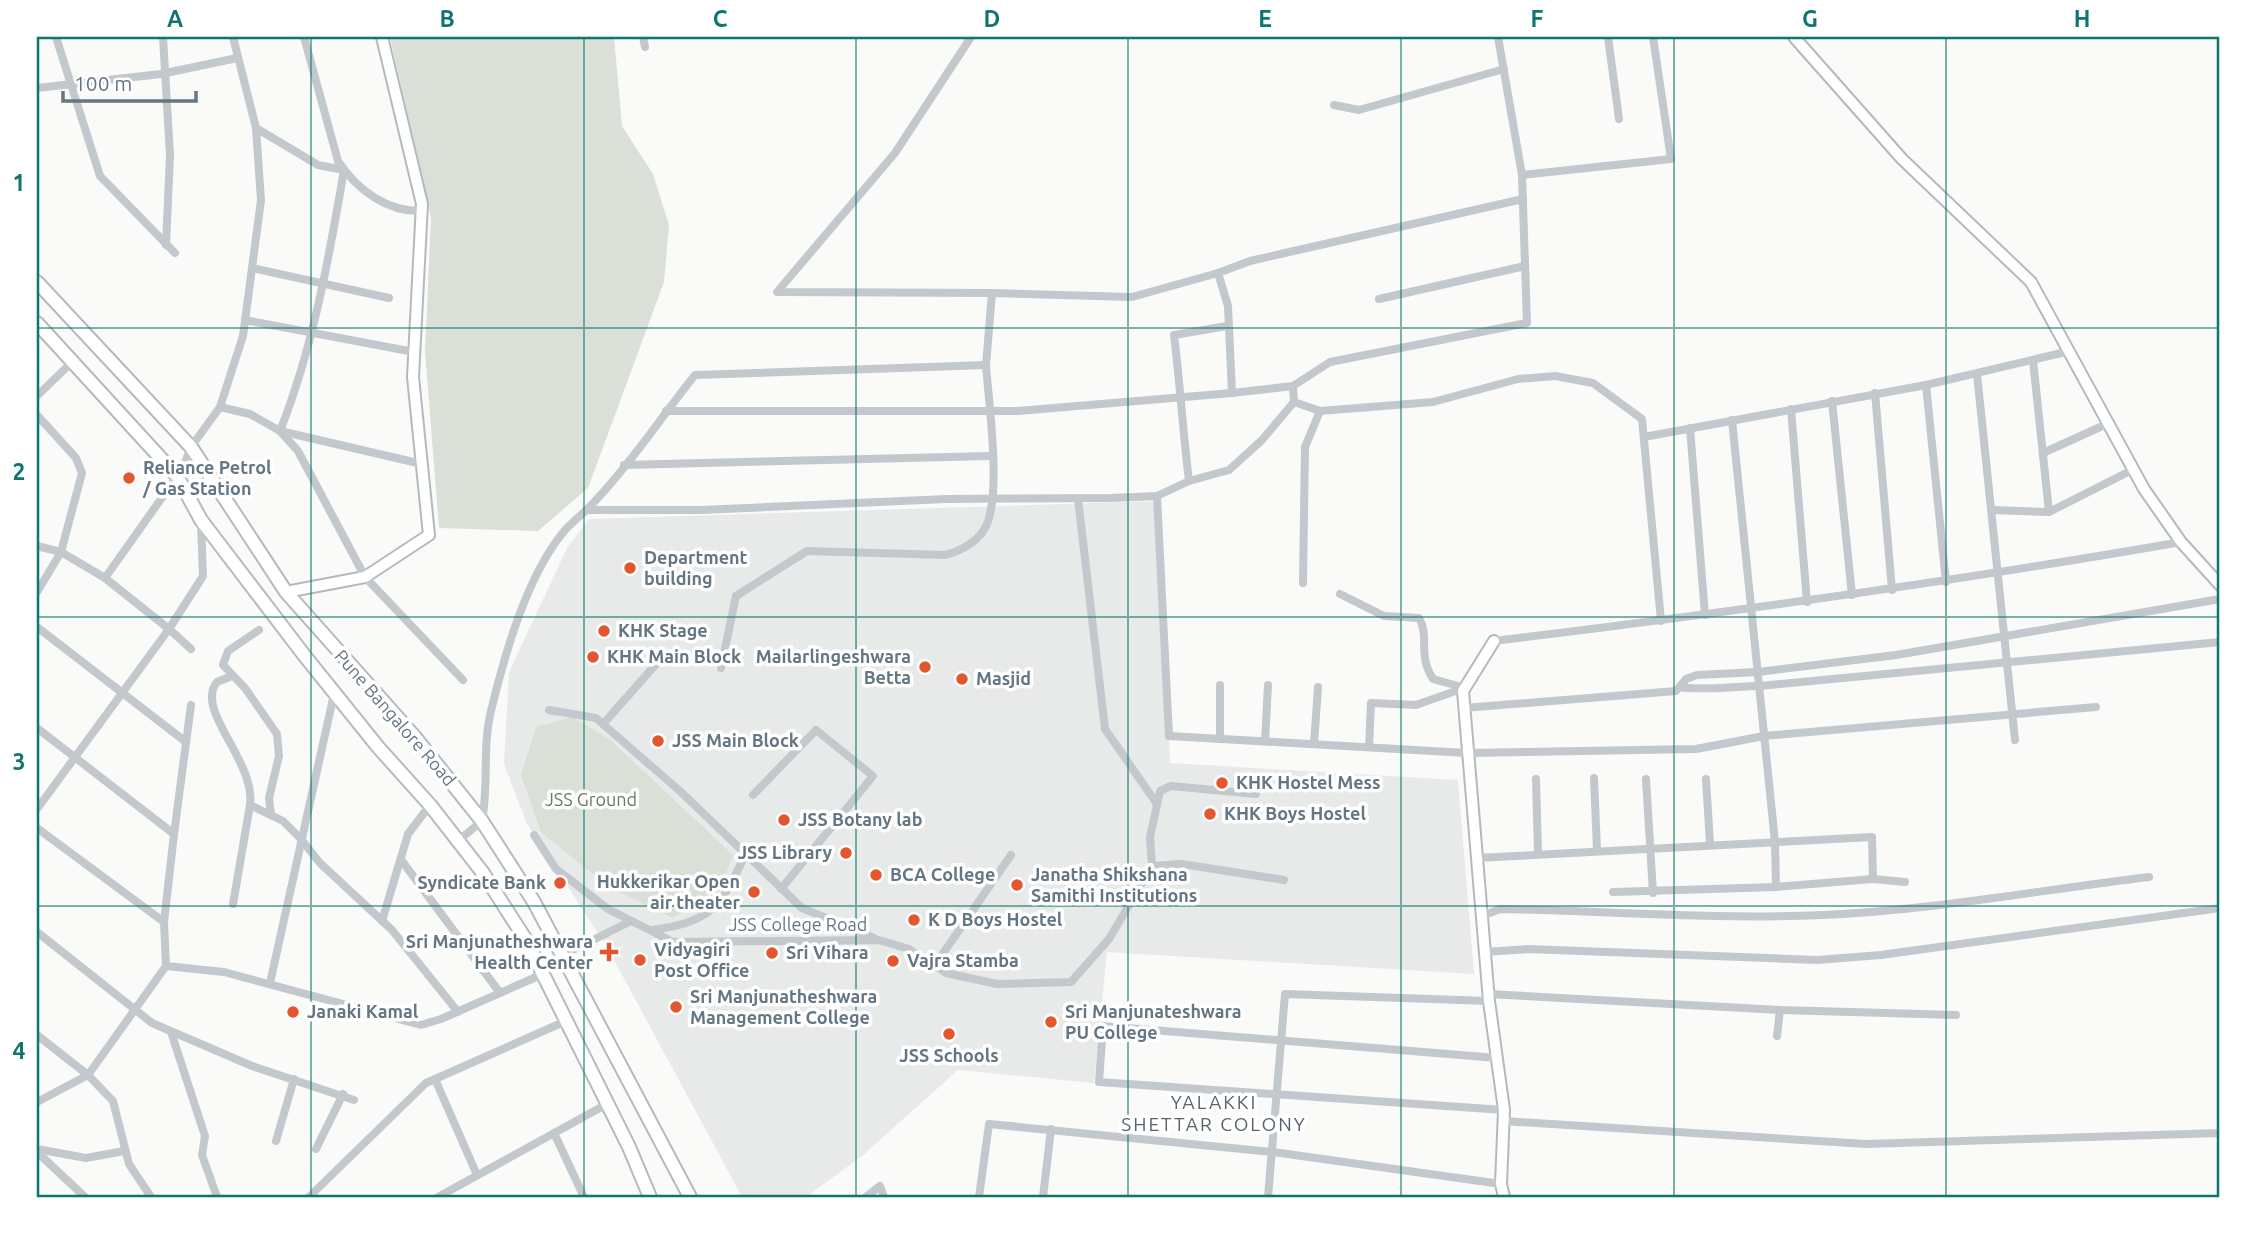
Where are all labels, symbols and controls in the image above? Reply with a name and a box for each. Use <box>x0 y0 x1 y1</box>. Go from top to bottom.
text: A <box>167 6 183 31</box>
text: B <box>439 6 455 31</box>
text: C <box>713 6 728 31</box>
text: D <box>984 6 1000 31</box>
text: E <box>1258 6 1272 31</box>
text: F <box>1531 6 1544 31</box>
text: G <box>1802 6 1818 31</box>
text: H <box>2074 6 2090 31</box>
scale bar <box>63 60 196 104</box>
text: 100 m <box>74 71 132 95</box>
text: 1 <box>13 170 25 195</box>
place label: Reliance Petrol / Gas Station <box>142 457 272 498</box>
text: 2 <box>13 459 25 484</box>
marker: Reliance Petrol / Gas Station <box>121 470 137 486</box>
place label: Department building <box>644 547 748 588</box>
marker: Department building <box>622 560 638 576</box>
place label: KHK Stage <box>618 620 708 640</box>
marker: KHK Stage <box>596 623 612 639</box>
street label: Pune Bangalore Road <box>331 645 460 789</box>
place label: KHK Main Block <box>607 646 741 666</box>
place label: Mailarlingeshwara Betta <box>756 646 911 687</box>
marker: KHK Main Block <box>585 649 601 665</box>
marker: Mailarlingeshwara Betta <box>917 659 933 675</box>
place label: Masjid <box>976 668 1031 688</box>
marker: Masjid <box>954 671 970 687</box>
place label: JSS Main Block <box>672 730 799 750</box>
marker: JSS Main Block <box>650 733 666 749</box>
text: 3 <box>13 749 25 774</box>
place label: KHK Hostel Mess <box>1236 772 1381 792</box>
marker: KHK Hostel Mess <box>1214 775 1230 791</box>
park label: JSS Ground <box>545 789 637 809</box>
place label: KHK Boys Hostel <box>1224 803 1366 823</box>
marker: KHK Boys Hostel <box>1202 806 1218 822</box>
place label: JSS Botany lab <box>798 809 922 829</box>
marker: JSS Botany lab <box>776 812 792 828</box>
place label: JSS Library <box>738 842 832 862</box>
marker: JSS Library <box>838 845 854 861</box>
place label: BCA College <box>890 864 995 884</box>
place label: Janatha Shikshana Samithi Institutions <box>1031 864 1197 905</box>
marker: BCA College <box>868 867 884 883</box>
place label: Hukkerikar Open air theater <box>597 871 741 912</box>
place label: Syndicate Bank <box>417 872 546 892</box>
marker: Syndicate Bank <box>552 875 568 891</box>
marker: Janatha Shikshana Samithi Institutions <box>1009 877 1025 893</box>
marker: Hukkerikar Open air theater <box>746 884 762 900</box>
place label: K D Boys Hostel <box>928 909 1063 929</box>
marker: K D Boys Hostel <box>906 912 922 928</box>
street label: JSS College Road <box>729 914 867 934</box>
place label: Sri Manjunatheshwara Health Center <box>406 931 594 972</box>
place label: Vidyagiri Post Office <box>654 939 749 980</box>
marker: Sri Manjunatheshwara Health Center <box>599 942 619 962</box>
place label: Sri Vihara <box>786 942 868 962</box>
marker: Sri Vihara <box>764 945 780 961</box>
place label: Vajra Stamba <box>907 950 1019 970</box>
marker: Vidyagiri Post Office <box>632 952 648 968</box>
marker: Vajra Stamba <box>885 953 901 969</box>
place label: Sri Manjunatheshwara Management College <box>690 986 877 1027</box>
marker: Sri Manjunatheshwara Management College <box>668 999 684 1015</box>
place label: Janaki Kamal <box>307 1001 419 1021</box>
place label: Sri Manjunateshwara PU College <box>1065 1001 1242 1042</box>
marker: Janaki Kamal <box>285 1004 301 1020</box>
marker: Sri Manjunateshwara PU College <box>1043 1014 1059 1030</box>
marker: JSS Schools <box>941 1026 957 1042</box>
text: 4 <box>13 1038 26 1063</box>
place label: JSS Schools <box>899 1045 999 1065</box>
district label: YALAKKI SHETTAR COLONY <box>1121 1091 1307 1135</box>

